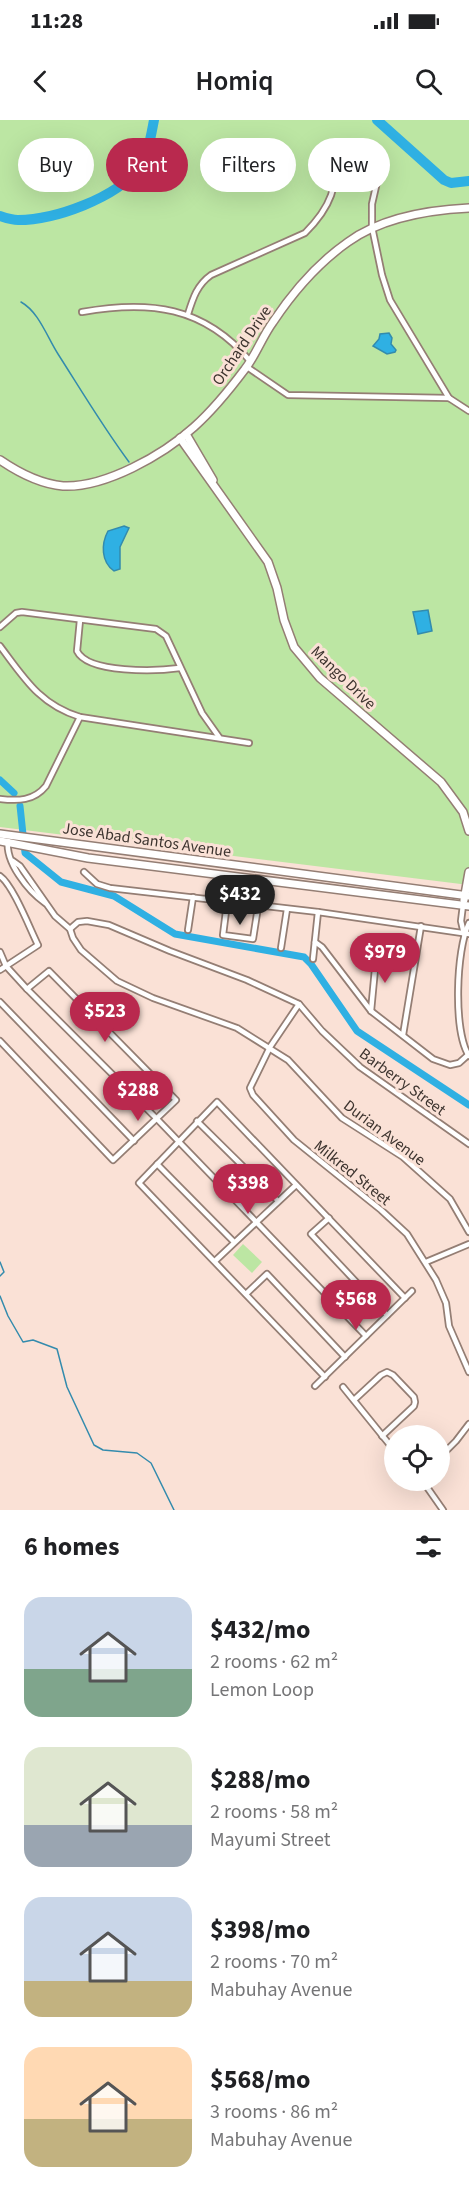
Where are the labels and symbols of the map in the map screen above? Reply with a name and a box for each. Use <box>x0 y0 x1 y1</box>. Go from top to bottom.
street label: Orchard Drive <box>207 301 277 390</box>
street label: Mango Drive <box>306 641 381 714</box>
street label: Jose Abad Santos Avenue <box>61 817 233 863</box>
pin: $432 <box>204 875 276 926</box>
pin: $979 <box>349 933 421 984</box>
pin: $523 <box>69 992 141 1043</box>
street label: Barberry Street <box>355 1043 451 1121</box>
pin: $288 <box>102 1071 174 1122</box>
street label: Durian Avenue <box>339 1095 430 1171</box>
street label: Milkred Street <box>309 1135 396 1211</box>
pin: $398 <box>212 1164 284 1215</box>
pin: $568 <box>320 1280 392 1331</box>

